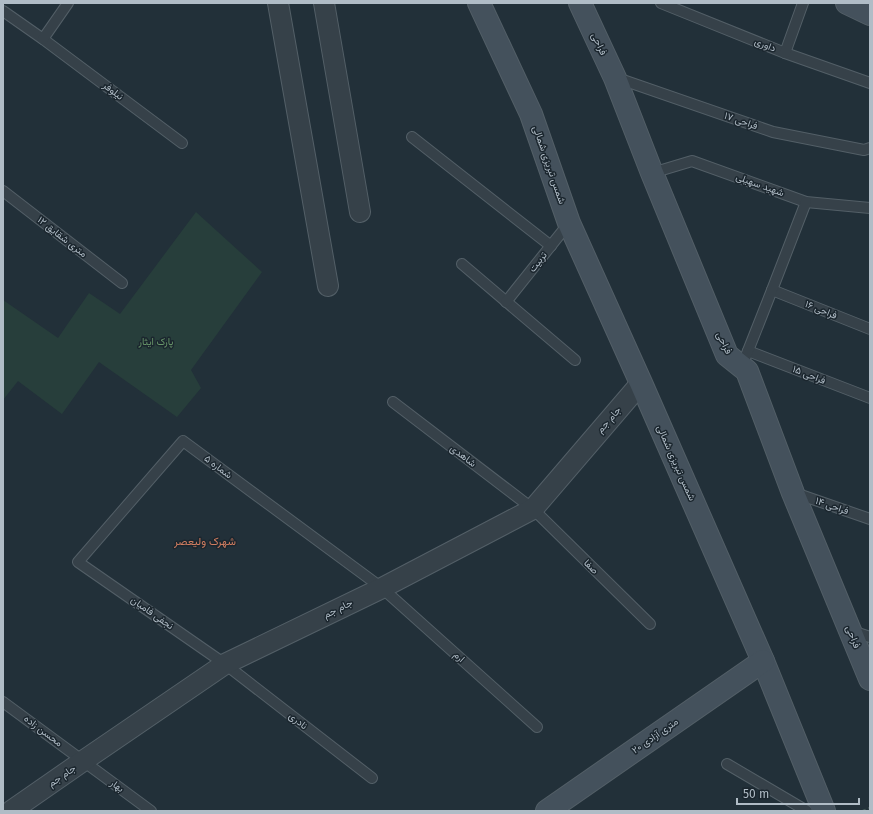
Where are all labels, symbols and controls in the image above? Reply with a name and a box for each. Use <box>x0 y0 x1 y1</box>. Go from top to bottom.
street label: فراحی <box>589 31 610 57</box>
street label: داوری <box>753 35 778 55</box>
street label: نیلوفر <box>100 79 126 103</box>
street label: فراحی ۱۷ <box>723 110 760 132</box>
street label: شمس تبریزی شمالی <box>530 124 568 206</box>
street label: شهید سهیلی <box>734 171 786 199</box>
street label: ۱۲ متری شقایق <box>35 214 89 260</box>
street label: تربیت <box>526 249 550 275</box>
street label: فراحی ۱۶ <box>803 298 839 322</box>
street label: فراحی <box>714 330 735 356</box>
park label: پارک ایثار <box>138 336 173 349</box>
street label: فراحی ۱۵ <box>791 363 828 387</box>
street label: جام جم <box>594 404 624 436</box>
street label: شمس تبریزی شمالی <box>654 423 698 503</box>
street label: شاهدی <box>447 442 479 470</box>
street label: شماره ۵ <box>202 453 235 482</box>
street label: فراحی ۱۴ <box>814 495 851 517</box>
district label: شهرک ولیعصر <box>173 535 236 548</box>
street label: صفا <box>581 557 601 577</box>
street label: نجفی فامیان <box>128 594 176 632</box>
street label: جام جم <box>321 597 355 621</box>
street label: فراحی <box>843 624 863 650</box>
street label: ارم <box>451 649 467 665</box>
street label: نادری <box>286 710 310 732</box>
street label: محسن زاده <box>21 713 65 749</box>
street label: ۲۰ متری آزادی <box>630 716 680 756</box>
street label: جام جم <box>46 762 78 790</box>
street label: بهار <box>107 776 126 795</box>
scale bar <box>737 780 859 806</box>
text: 50 m <box>743 787 769 801</box>

